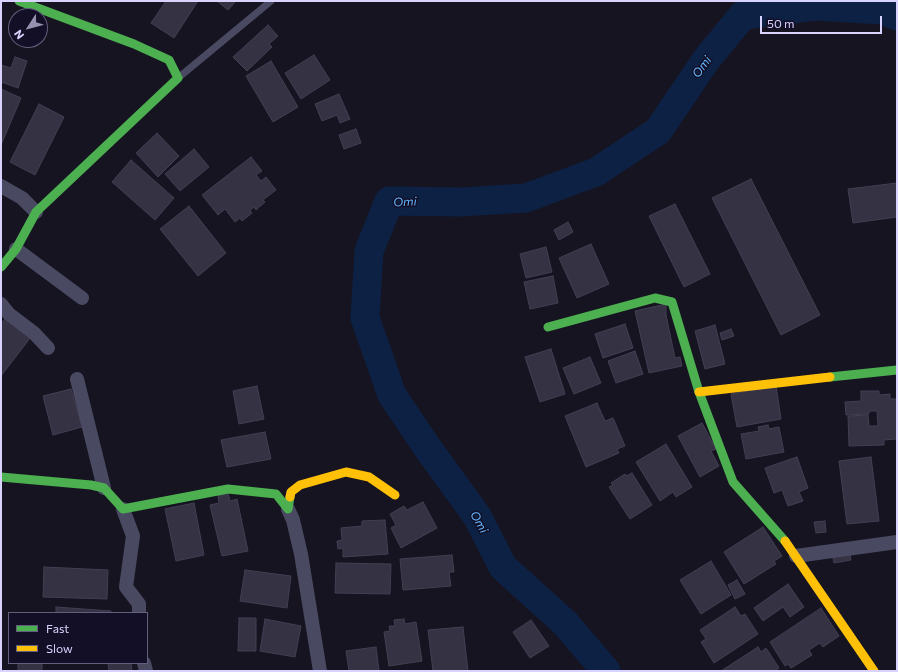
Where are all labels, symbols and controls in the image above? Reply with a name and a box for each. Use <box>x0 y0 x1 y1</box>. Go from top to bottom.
north arrow <box>8 8 48 48</box>
scale bar <box>762 8 884 34</box>
text: 50 m <box>767 16 795 30</box>
text: N <box>11 28 26 42</box>
water label: Omi <box>689 53 715 81</box>
water label: Omi <box>393 194 417 210</box>
water label: Omi <box>467 508 491 536</box>
legend <box>8 612 148 664</box>
text: Fast <box>46 621 69 635</box>
text: Slow <box>46 641 73 655</box>

